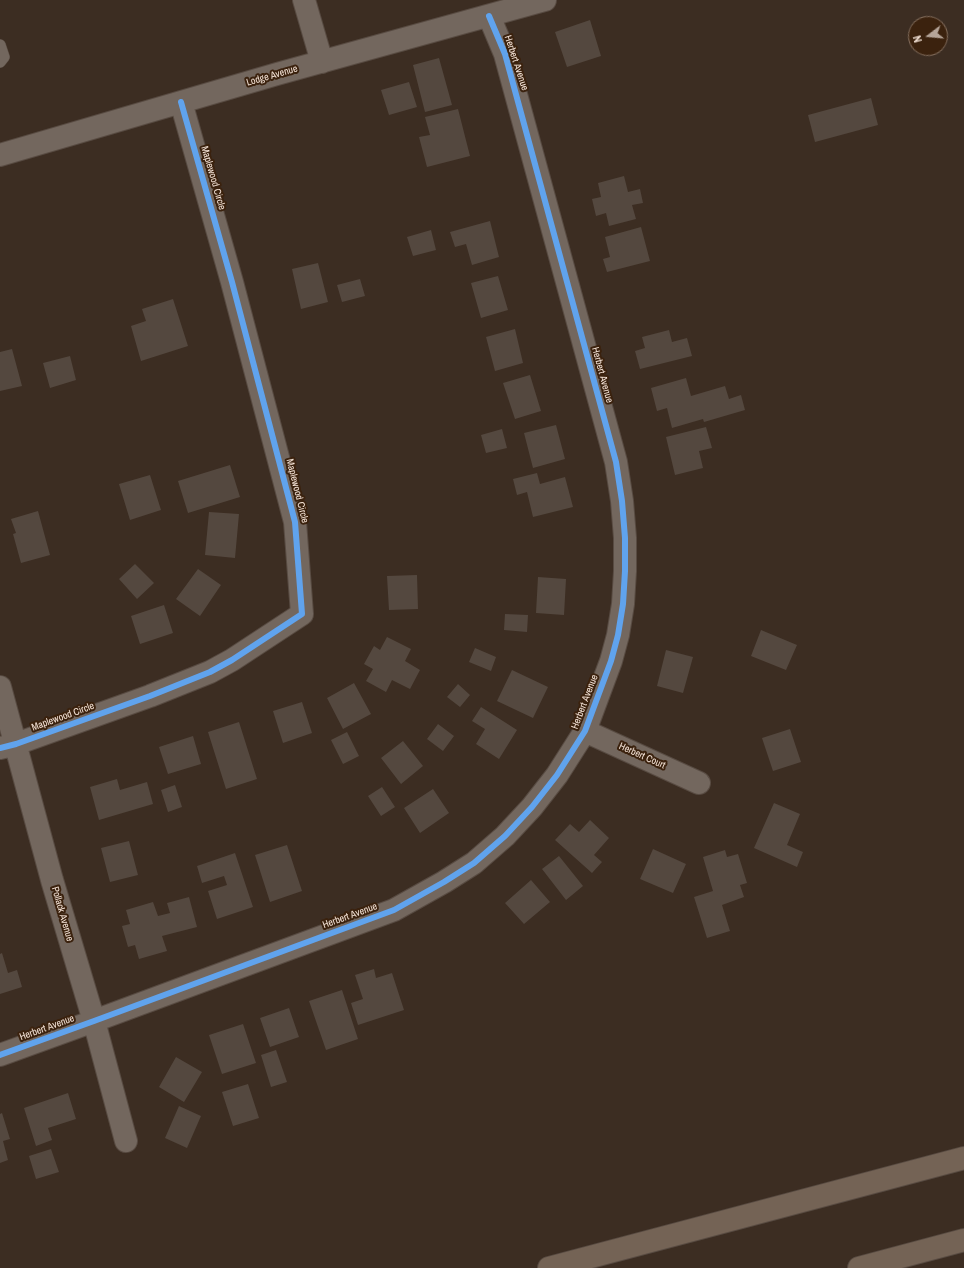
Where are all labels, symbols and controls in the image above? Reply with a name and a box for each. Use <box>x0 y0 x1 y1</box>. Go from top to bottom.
north arrow <box>908 16 948 56</box>
street label: Herbert Avenue <box>501 34 531 92</box>
text: N <box>910 34 925 44</box>
street label: Lodge Avenue <box>245 63 299 89</box>
street label: Maplewood Circle <box>198 145 228 211</box>
street label: Herbert Avenue <box>589 346 615 404</box>
street label: Maplewood Circle <box>283 458 311 524</box>
street label: Herbert Avenue <box>569 673 601 731</box>
street label: Maplewood Circle <box>30 700 96 734</box>
street label: Herbert Court <box>617 740 667 772</box>
street label: Pollack Avenue <box>48 885 76 943</box>
street label: Herbert Avenue <box>321 901 379 931</box>
street label: Herbert Avenue <box>18 1013 76 1043</box>

